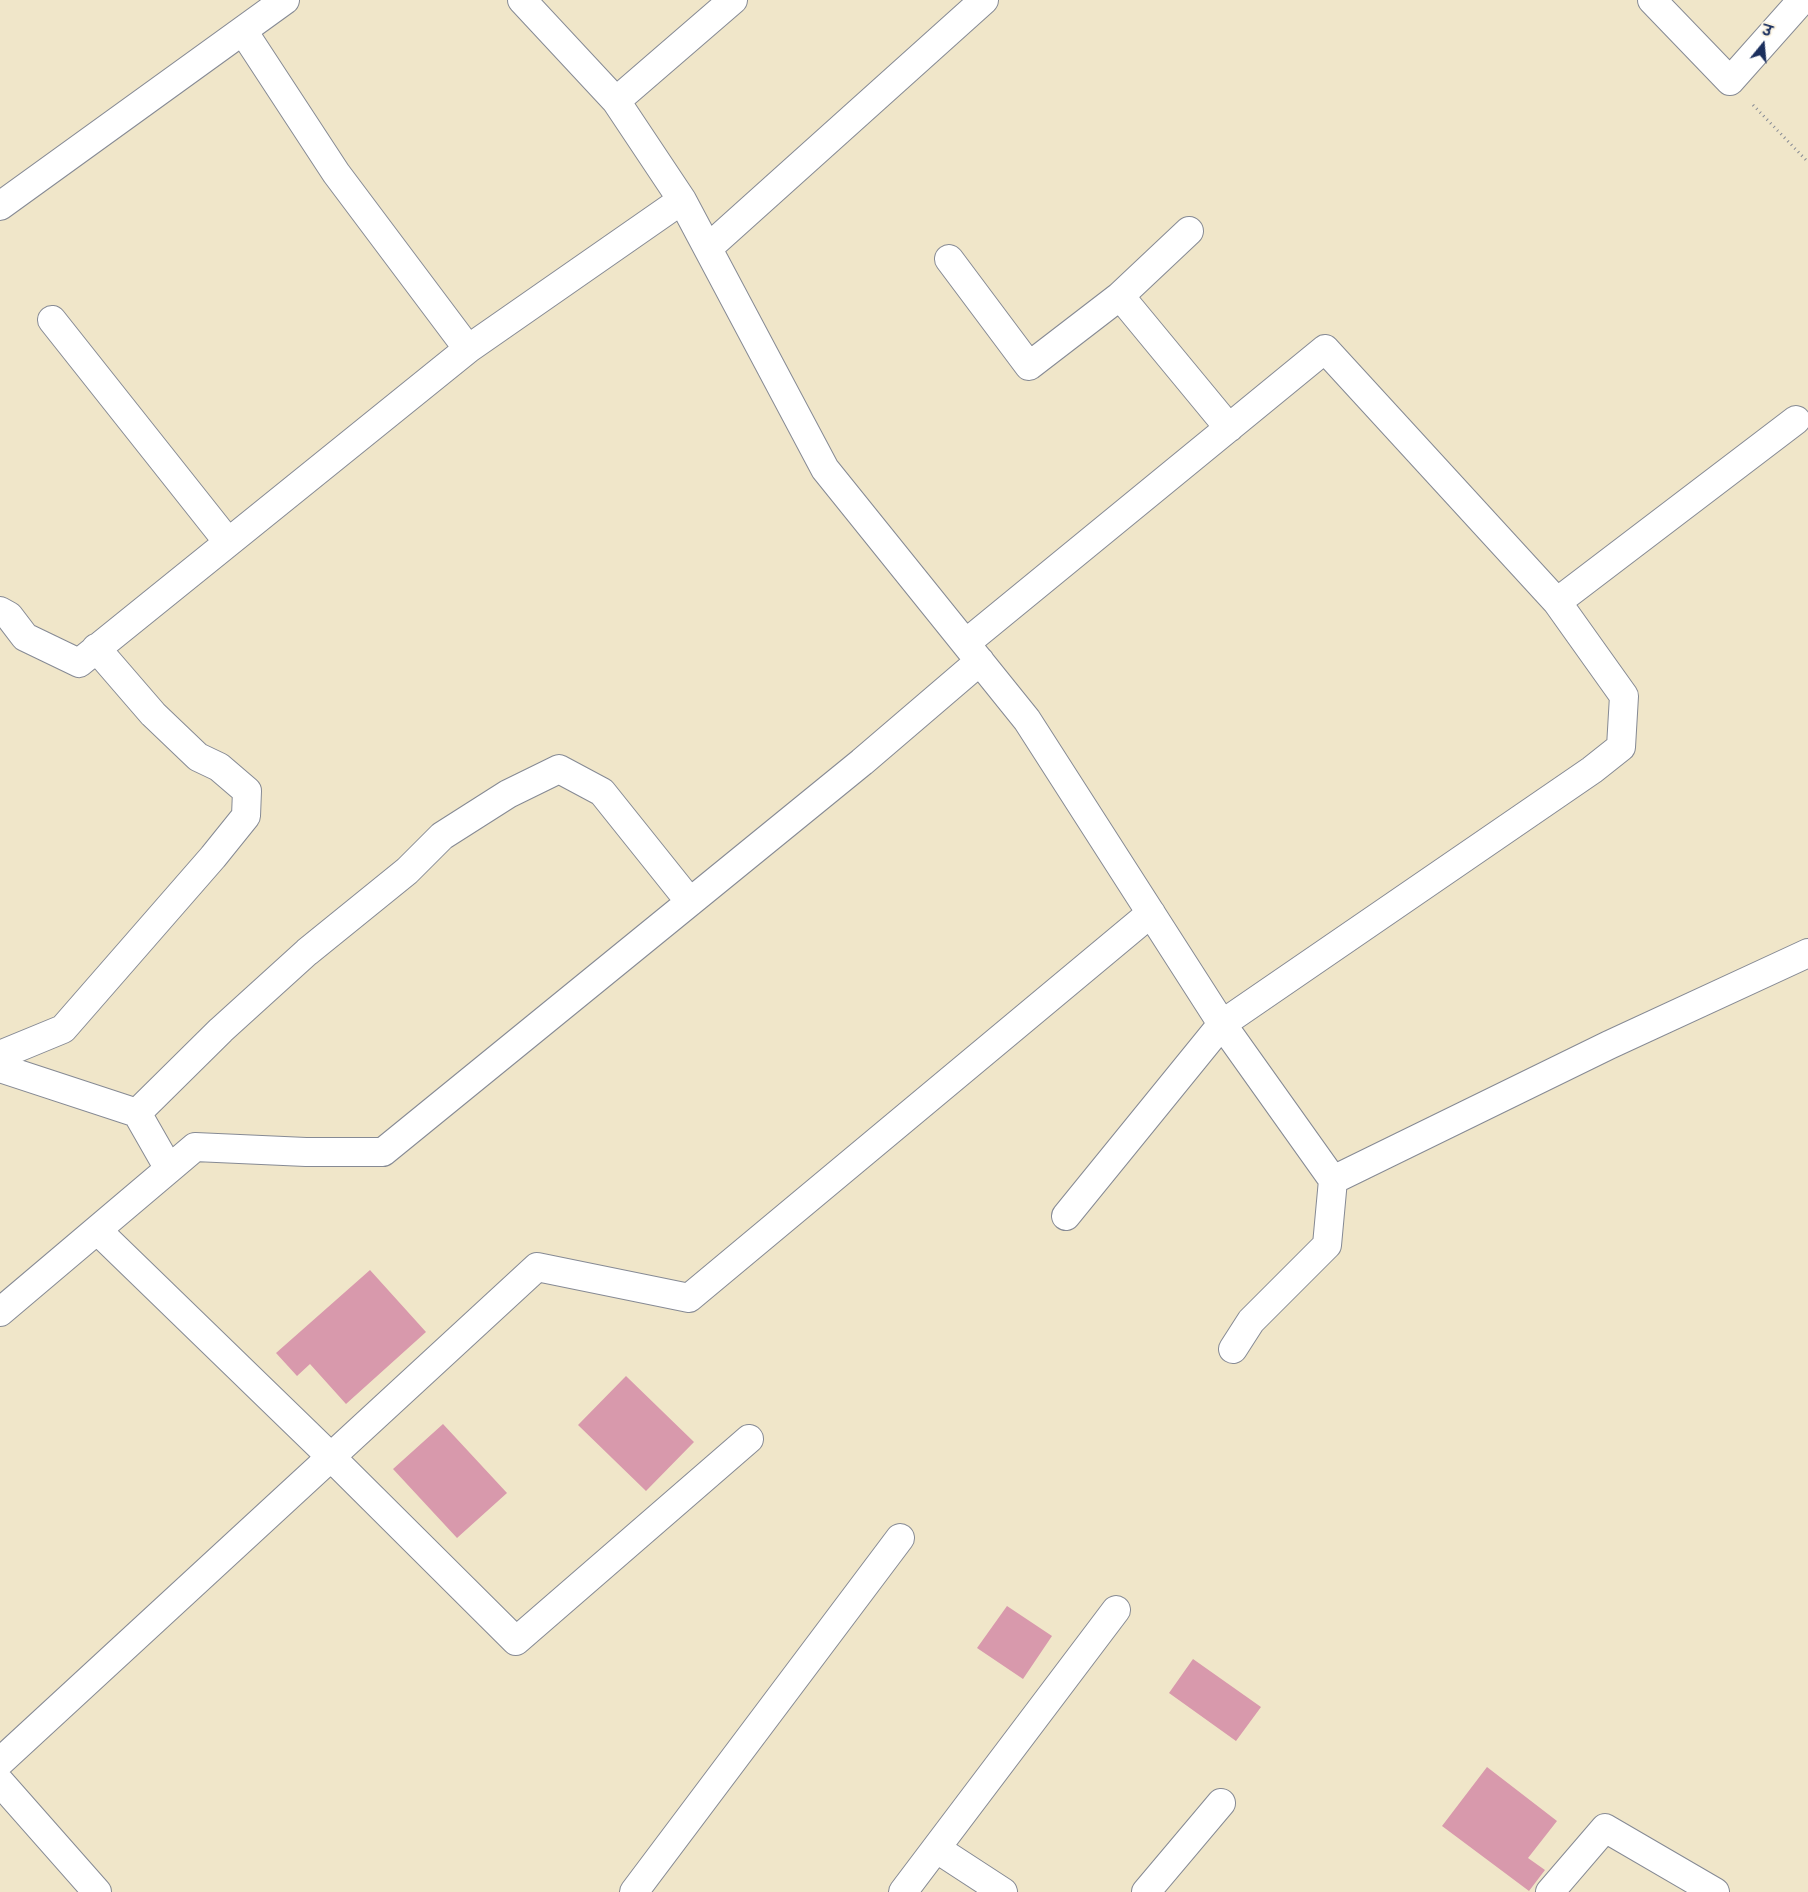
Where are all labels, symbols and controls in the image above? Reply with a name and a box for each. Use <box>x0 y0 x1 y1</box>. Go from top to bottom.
north arrow <box>1738 20 1788 70</box>
text: उ <box>1760 21 1774 41</box>

